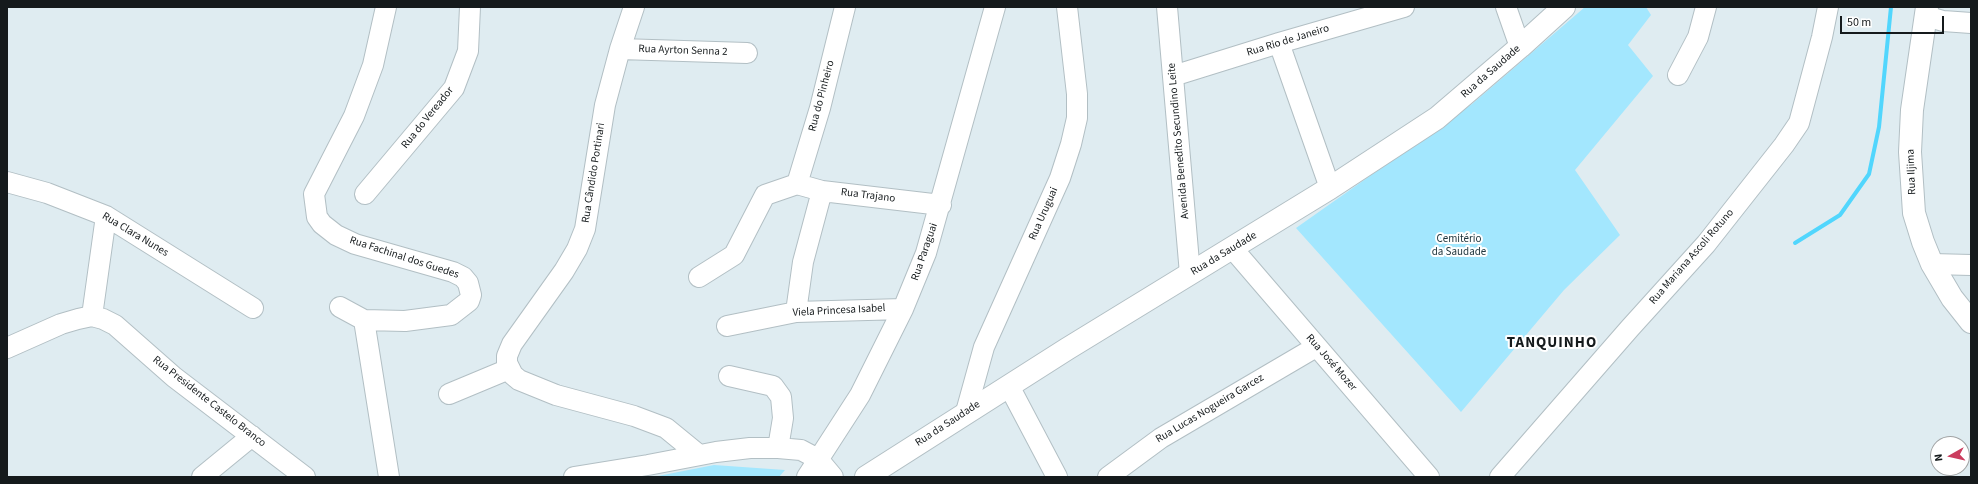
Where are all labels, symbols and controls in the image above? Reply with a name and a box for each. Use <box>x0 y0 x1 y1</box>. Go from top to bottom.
scale bar <box>1842 8 1946 34</box>
text: 50 m <box>1847 14 1871 31</box>
street label: Rua Rio de Janeiro <box>1245 22 1331 60</box>
street label: Rua Ayrton Senna 2 <box>638 43 728 59</box>
street label: Rua da Saudade <box>1459 43 1523 101</box>
street label: Rua do Pinheiro <box>806 59 838 133</box>
street label: Avenida Benedito Secundino Leite <box>1166 62 1192 220</box>
street label: Rua do Vereador <box>399 84 457 152</box>
street label: Rua Cândido Portinari <box>580 122 608 224</box>
street label: Rua Iljima <box>1905 149 1919 195</box>
street label: Rua Uruguai <box>1026 185 1062 243</box>
street label: Rua Trajano <box>840 186 896 206</box>
street label: Rua Mariana Ascoli Rotuno <box>1647 207 1737 307</box>
street label: Rua Clara Nunes <box>99 210 171 260</box>
street label: Rua Paraguai <box>909 221 941 283</box>
street label: Rua da Saudade <box>1189 229 1259 279</box>
park label: Cemitério da Saudade <box>1432 233 1486 259</box>
street label: Rua Fachinal dos Guedes <box>348 234 460 282</box>
street label: Viela Princesa Isabel <box>792 302 886 320</box>
street label: Rua José Mozer <box>1303 332 1359 394</box>
district label: TANQUINHO <box>1507 335 1597 353</box>
street label: Rua Presidente Castelo Branco <box>150 354 268 450</box>
street label: Rua Lucas Nogueira Garcez <box>1154 372 1266 446</box>
street label: Rua da Saudade <box>913 398 983 450</box>
north arrow <box>1930 436 1970 476</box>
text: N <box>1931 453 1947 462</box>

